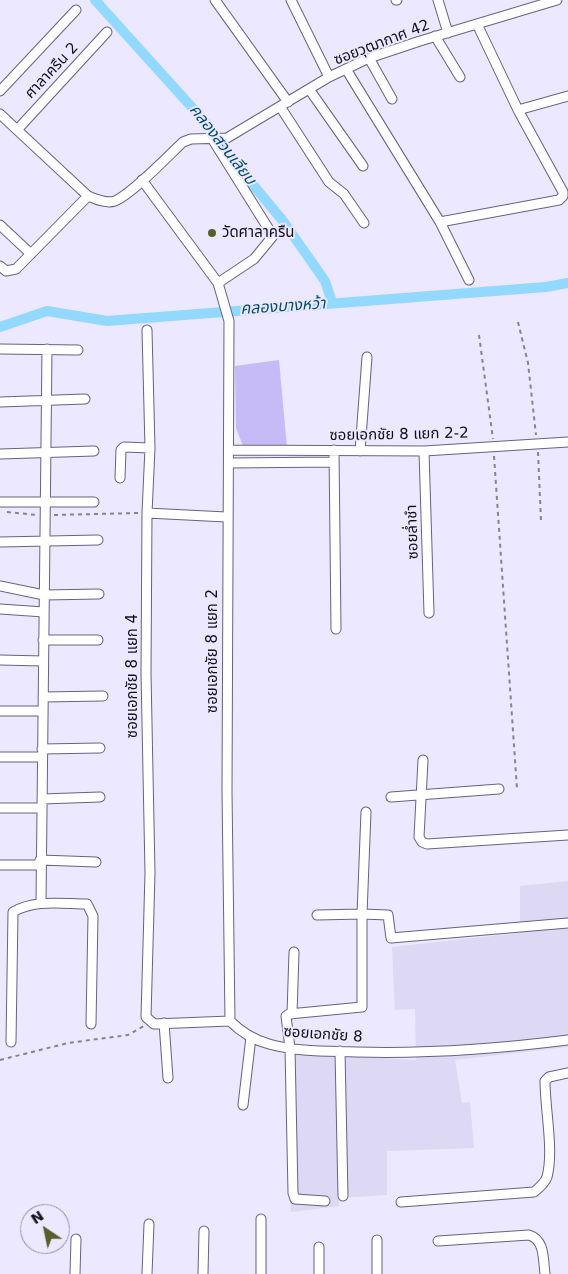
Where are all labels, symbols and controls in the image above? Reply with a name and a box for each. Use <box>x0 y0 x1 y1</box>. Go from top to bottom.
street label: ซอยวุฒากาศ 42 <box>332 16 432 70</box>
street label: ศาลาครืน 2 <box>21 39 83 103</box>
water label: คลองสวนเลียบ <box>185 101 259 189</box>
place label: วัดศาลาครืน <box>222 224 295 242</box>
marker: วัดศาลาครืน <box>206 227 218 239</box>
water label: คลองบางหว้า <box>240 294 326 320</box>
street label: ซอยเอกชัย 8 แยก 2-2 <box>329 425 469 445</box>
street label: ซอยล่ำชำ <box>403 504 423 560</box>
street label: ซอยเอกชัย 8 แยก 2 <box>204 589 222 713</box>
street label: ซอยเอกชัย 8 แยก 4 <box>124 614 142 738</box>
street label: ซอยเอกชัย 8 <box>283 1023 363 1047</box>
north arrow <box>20 1204 70 1254</box>
text: N <box>28 1207 47 1227</box>

